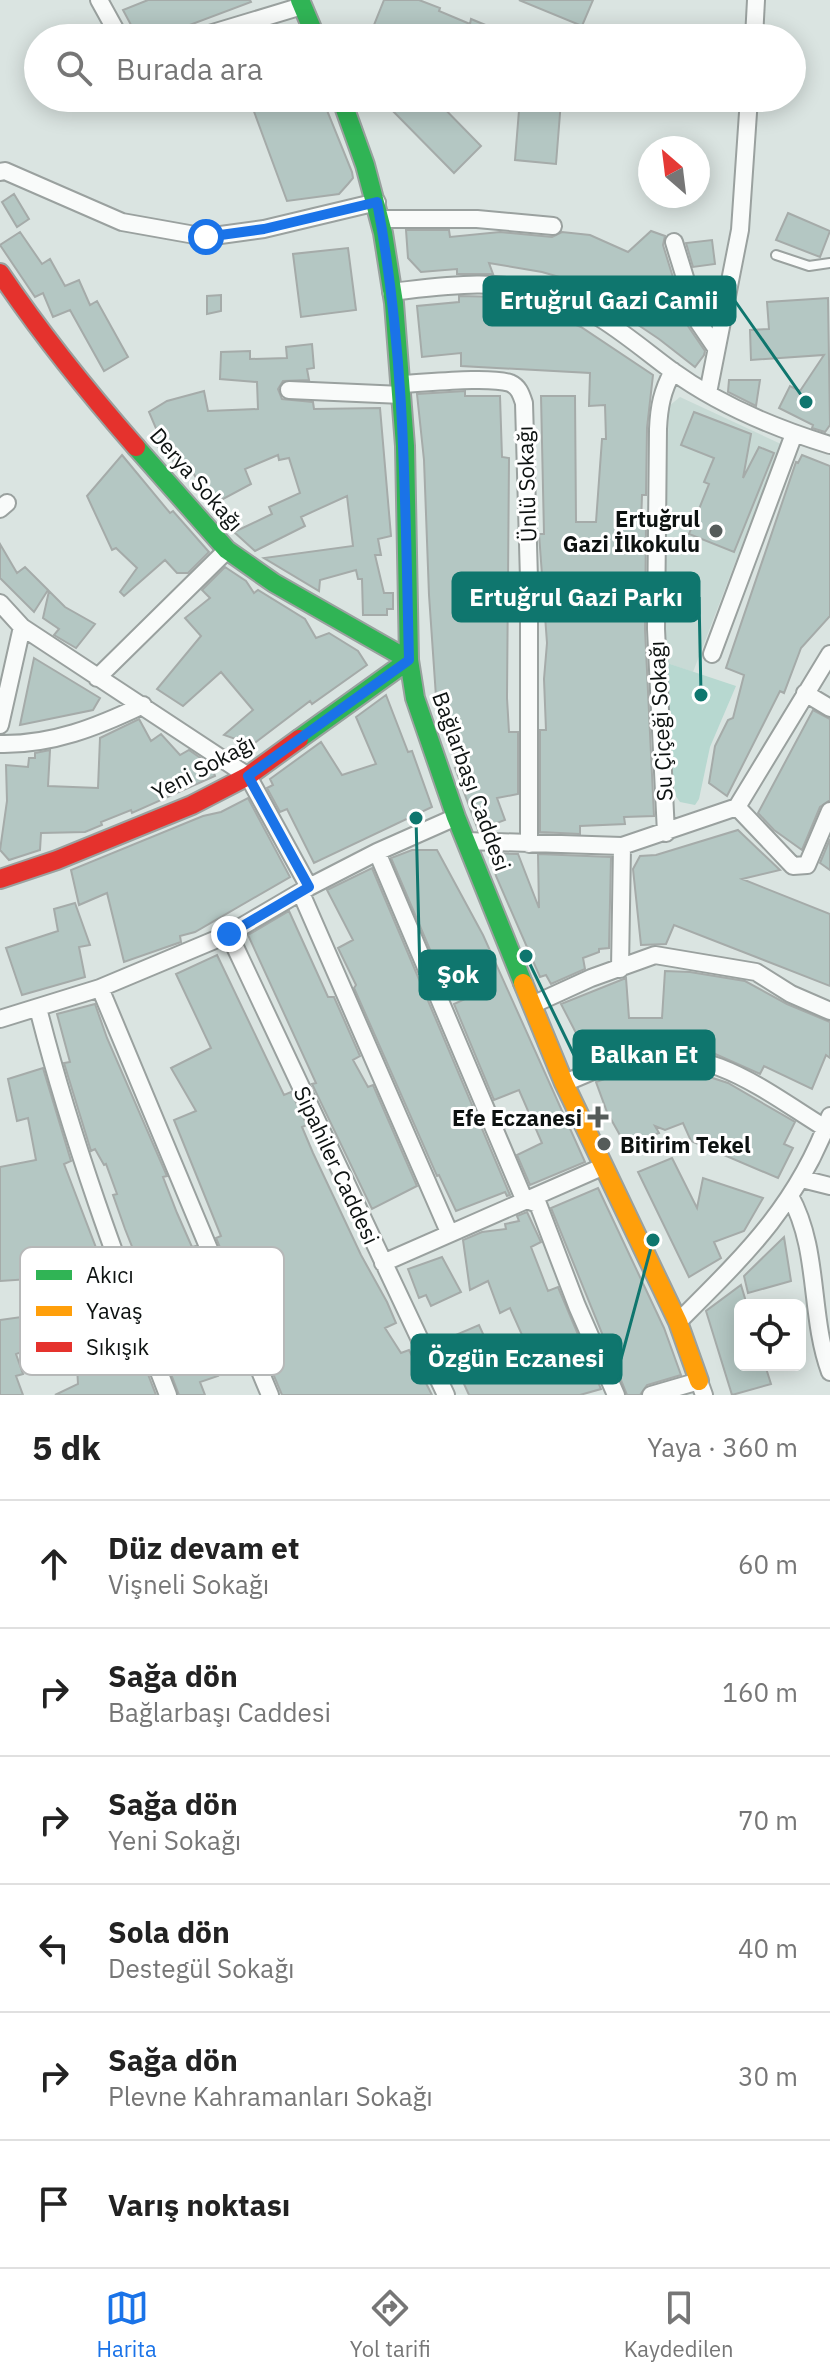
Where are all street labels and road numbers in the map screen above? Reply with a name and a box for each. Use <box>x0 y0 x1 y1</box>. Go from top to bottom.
street label: Derya Sokağı <box>144 421 250 537</box>
street label: Ünlü Sokağı <box>509 425 543 543</box>
street label: Su Çiçeği Sokağı <box>641 640 679 802</box>
street label: Bağlarbaşı Caddesi <box>426 687 518 875</box>
street label: Yeni Sokağı <box>146 728 260 806</box>
street label: Sipahiler Caddesi <box>288 1081 386 1249</box>

